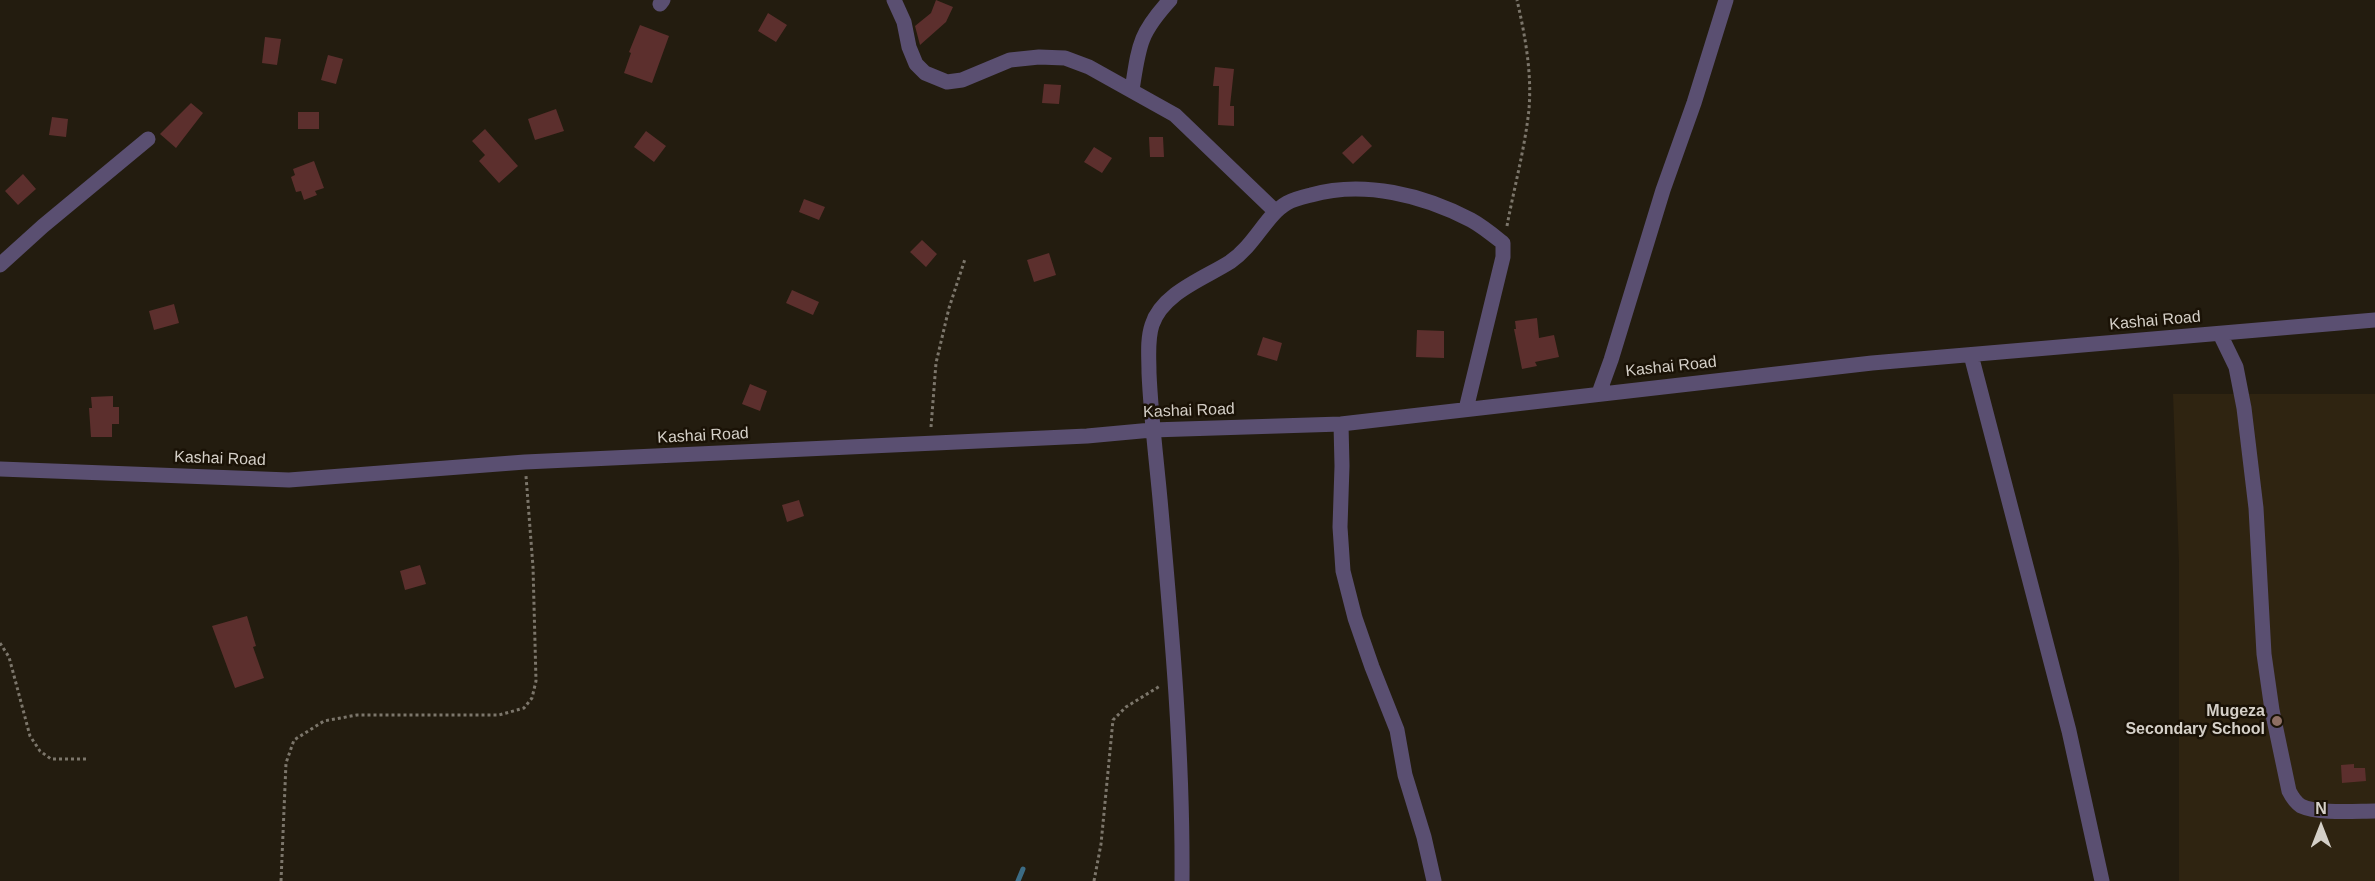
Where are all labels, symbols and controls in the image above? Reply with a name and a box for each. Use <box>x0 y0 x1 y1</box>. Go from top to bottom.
street label: Kashai Road <box>2109 307 2201 335</box>
street label: Kashai Road <box>1624 353 1718 381</box>
street label: Kashai Road <box>1143 400 1235 422</box>
street label: Kashai Road <box>657 424 749 448</box>
street label: Kashai Road <box>174 448 266 470</box>
place label: Mugeza Secondary School <box>2125 702 2265 740</box>
marker: Mugeza Secondary School <box>2270 714 2284 728</box>
north arrow <box>2291 797 2351 857</box>
text: N <box>2315 800 2327 817</box>

